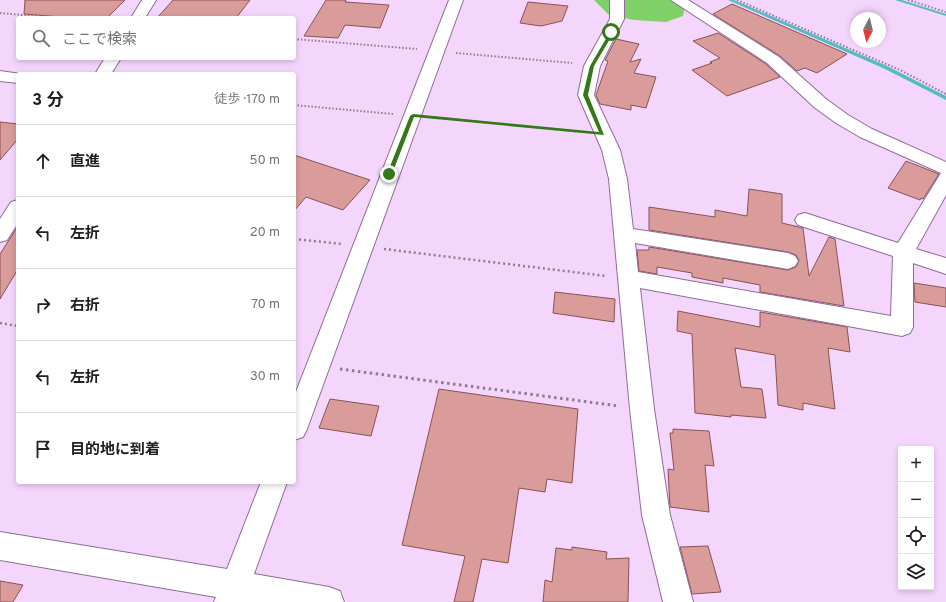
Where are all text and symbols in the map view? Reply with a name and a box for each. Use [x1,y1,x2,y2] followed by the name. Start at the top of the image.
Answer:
[850,12,886,48] north arrow
[16,16,296,60] search box
[602,23,620,41] route start
[30,27,52,49] icon: search
[62,31,137,50] text: ここで検索
[32,90,63,112] text: 3 分
[214,92,280,108] text: 徒歩 · 170 m
[32,150,54,172] icon: ahead
[70,153,100,172] text: 直進
[250,153,280,169] text: 50 m
[380,165,398,183] route end
[32,222,54,244] icon: left
[70,225,100,244] text: 左折
[250,225,280,241] text: 20 m
[32,294,54,316] icon: right
[70,297,100,316] text: 右折
[251,297,280,313] text: 70 m
[32,366,54,388] icon: left
[70,369,100,388] text: 左折
[250,369,280,385] text: 30 m
[32,438,54,460] icon: arrive
[70,441,160,460] text: 目的地に到着
[898,446,934,590] map controls
[898,446,934,482] button: +
[898,482,934,518] button: −
[898,518,934,554] button: locate
[898,554,934,590] button: layers

